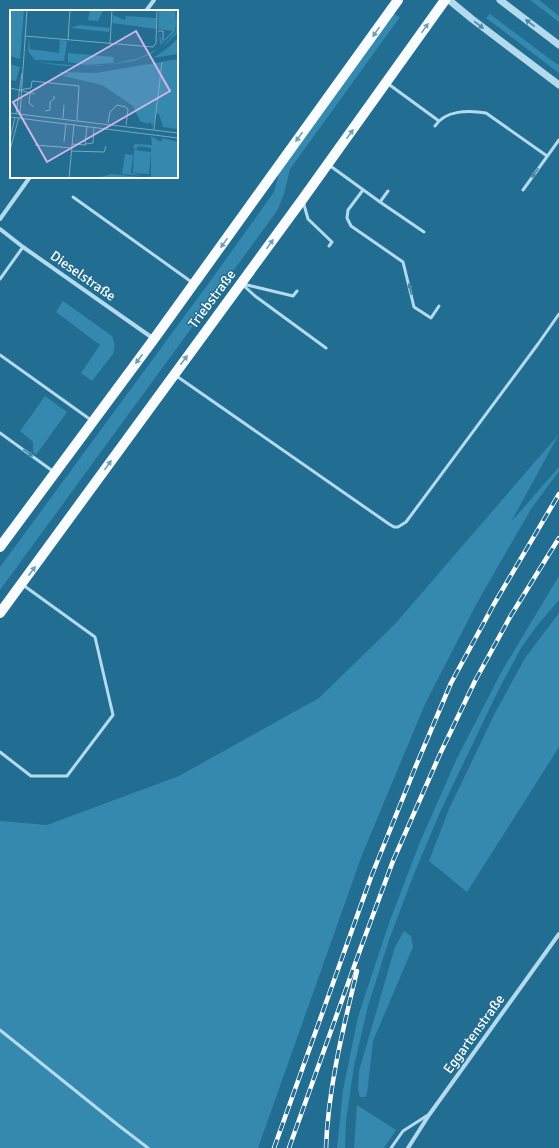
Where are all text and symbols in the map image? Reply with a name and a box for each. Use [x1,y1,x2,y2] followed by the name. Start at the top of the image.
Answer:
[10,10,178,178] inset map
[524,18,535,27] one-way arrow
[473,21,484,29] one-way arrow
[421,23,429,33] one-way arrow
[372,27,380,37] one-way arrow
[345,129,353,139] one-way arrow
[295,132,303,142] one-way arrow
[531,168,539,178] one-way arrow
[220,237,228,248] one-way arrow
[266,239,274,250] one-way arrow
[47,247,119,305] street label: Dieselstraße
[185,266,239,332] street label: Triebstraße
[407,283,413,295] one-way arrow
[135,354,143,365] one-way arrow
[180,355,189,366] one-way arrow
[22,449,33,457] one-way arrow
[104,460,112,471] one-way arrow
[27,565,36,576] one-way arrow
[440,991,508,1077] street label: Eggartenstraße

